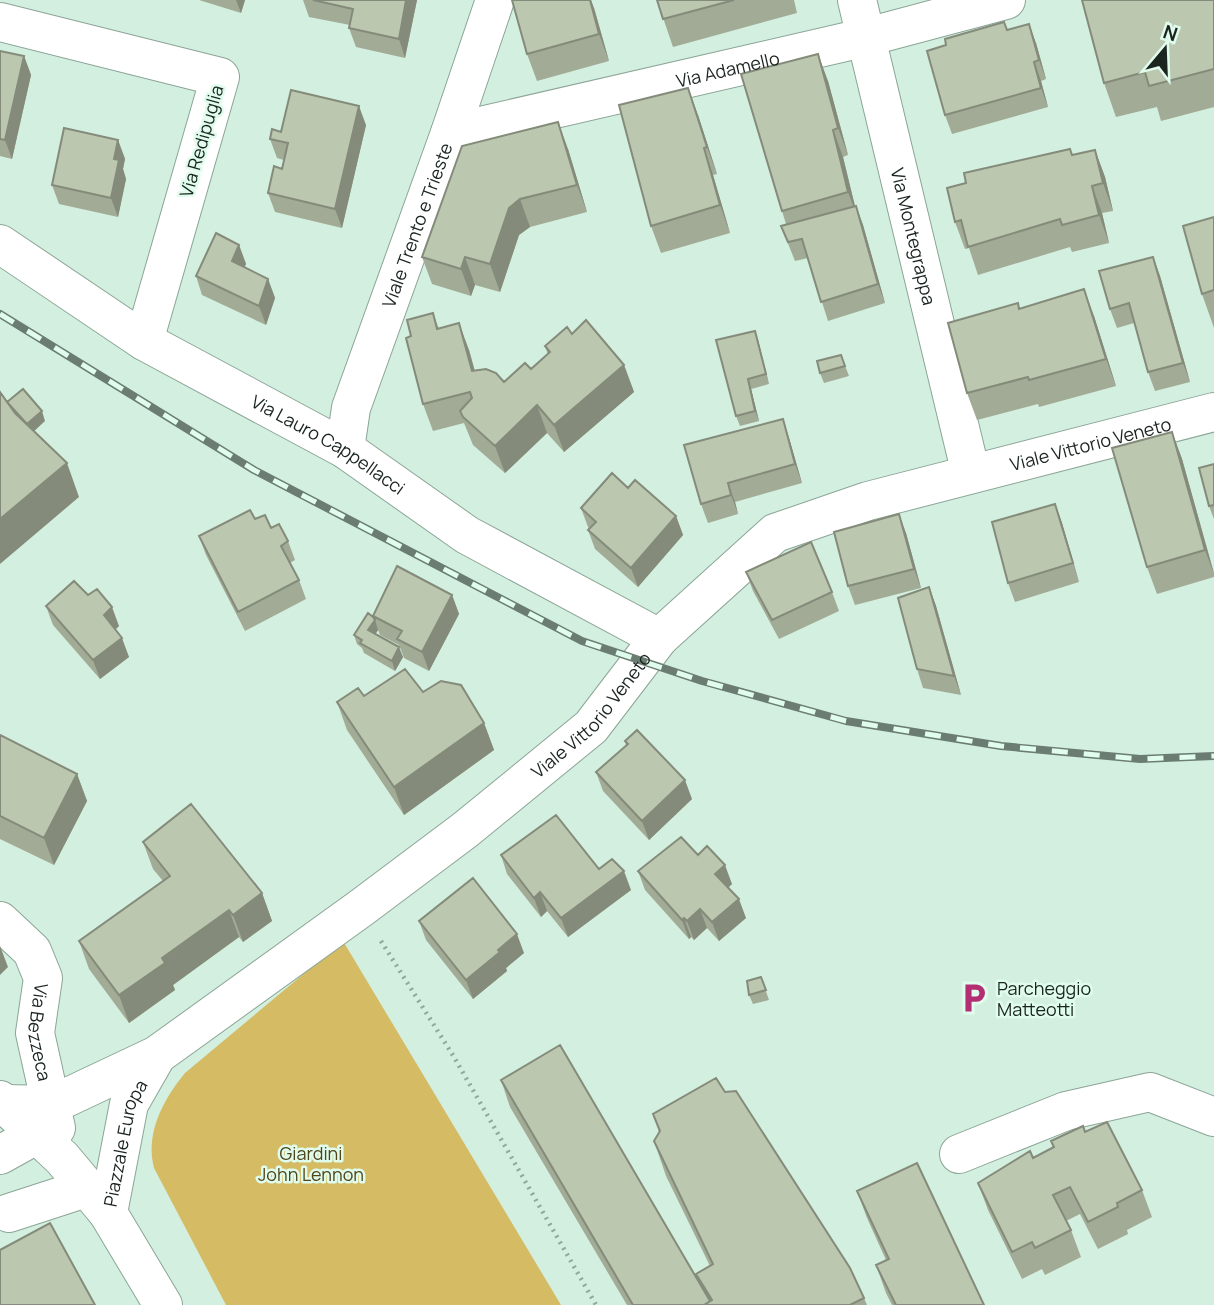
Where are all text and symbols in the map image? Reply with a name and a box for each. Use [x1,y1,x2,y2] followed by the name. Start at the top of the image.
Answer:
[1130,14,1200,84] north arrow
[1160,18,1181,47] text: N
[674,46,782,93] street label: Via Adamello
[174,82,228,200] street label: Via Redipuglia
[376,139,458,311] street label: Viale Trento e Trieste
[886,165,942,307] street label: Via Montegrappa
[247,389,410,500] street label: Via Lauro Cappellacci
[1007,412,1174,476] street label: Viale Vittorio Veneto
[526,647,656,783] street label: Viale Vittorio Veneto
[997,976,1091,1021] place label: Parcheggio Matteotti
[957,981,991,1015] parking icon: Parcheggio Matteotti
[23,982,57,1083] street label: Via Bezzeca
[97,1075,152,1209] street label: Piazzale Europa
[258,1141,364,1186] park label: Giardini John Lennon

